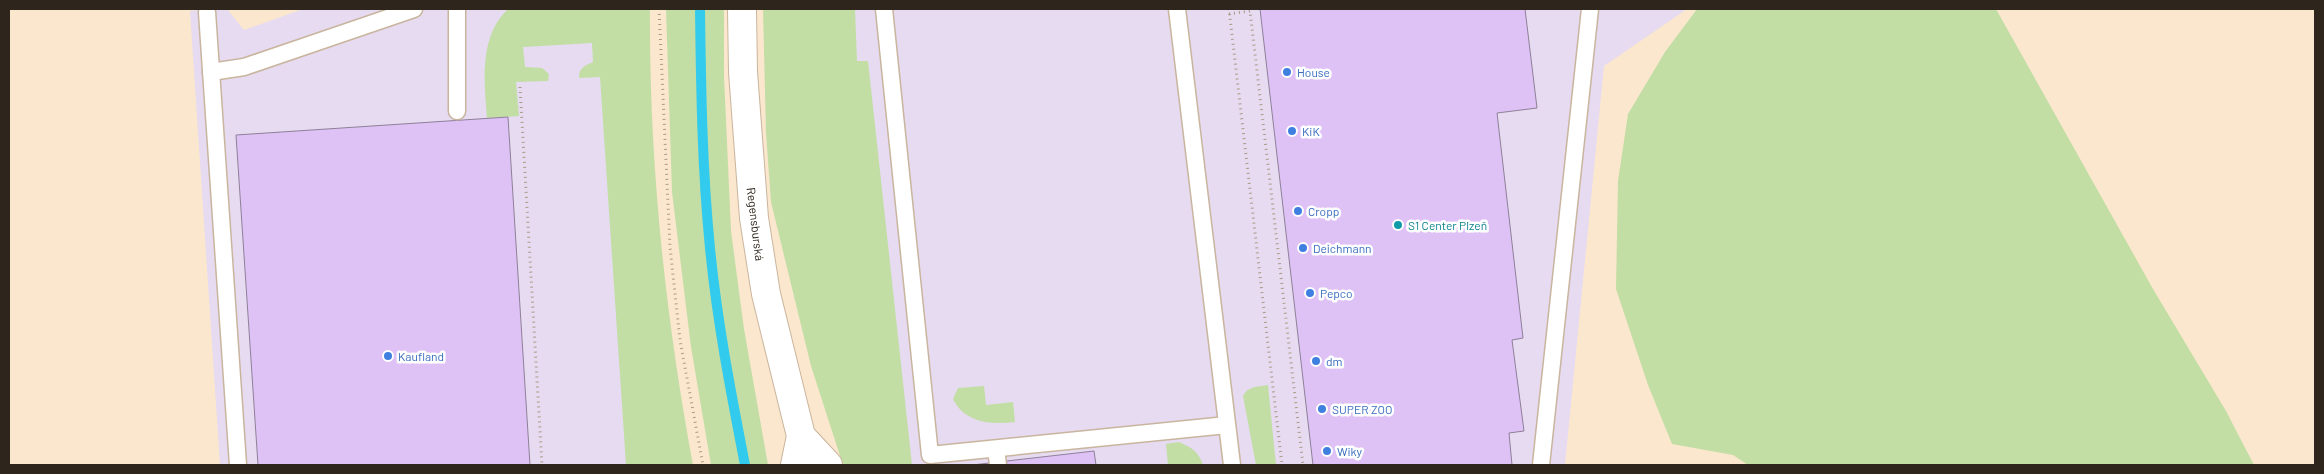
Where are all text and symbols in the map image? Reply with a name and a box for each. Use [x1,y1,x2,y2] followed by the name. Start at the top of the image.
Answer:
[1297,65,1330,79] place label: House
[1281,66,1293,78] marker: House
[1302,124,1320,138] place label: KiK
[1286,125,1298,137] marker: KiK
[745,186,767,262] street label: Regensburská
[1308,204,1339,218] place label: Cropp
[1292,205,1304,217] marker: Cropp
[1408,218,1487,232] place label: S1 Center Plzeň
[1392,219,1404,231] marker: S1 Center Plzeň
[1313,241,1372,255] place label: Deichmann
[1297,242,1309,254] marker: Deichmann
[1320,286,1353,300] place label: Pepco
[1304,287,1316,299] marker: Pepco
[398,349,444,363] place label: Kaufland
[382,350,394,362] marker: Kaufland
[1326,354,1343,368] place label: dm
[1310,355,1322,367] marker: dm
[1332,402,1392,416] place label: SUPER ZOO
[1316,403,1328,415] marker: SUPER ZOO
[1337,444,1363,458] place label: Wiky
[1321,445,1333,457] marker: Wiky

